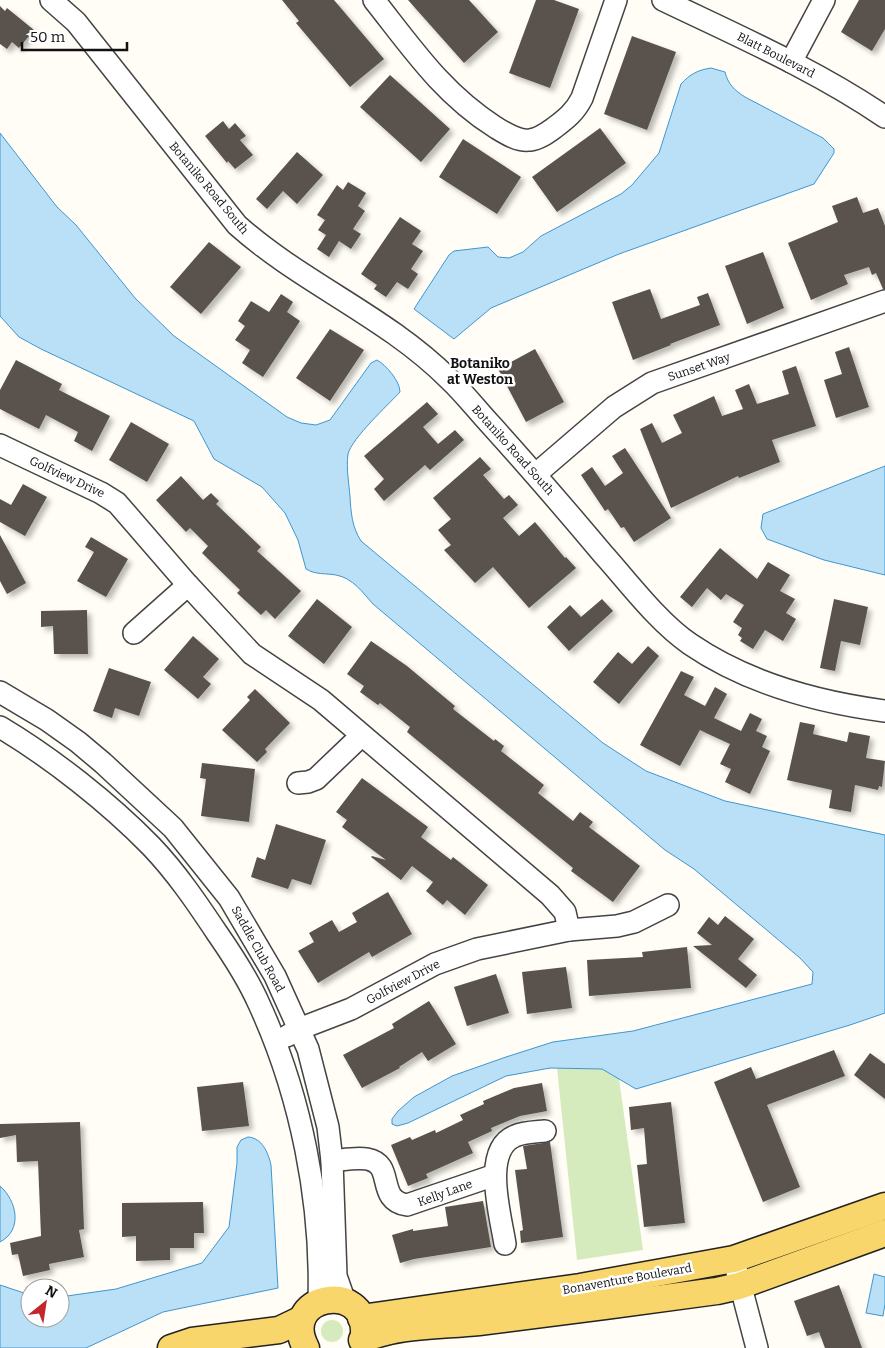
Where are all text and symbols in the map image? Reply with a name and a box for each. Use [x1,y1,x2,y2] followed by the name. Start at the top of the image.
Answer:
[22,20,128,52] scale bar
[30,28,66,46] text: 50 m
[735,29,817,81] street label: Blatt Boulevard
[166,139,252,237] street label: Botaniko Road South
[666,350,733,384] street label: Sunset Way
[447,355,513,388] district label: Botaniko at Weston
[469,402,557,498] street label: Botaniko Road South
[27,453,107,501] street label: Golfview Drive
[229,904,287,994] street label: Saddle Club Road
[364,957,442,1007] street label: Golfview Drive
[416,1177,474,1209] street label: Kelly Lane
[561,1261,693,1297] street label: Bonaventure Boulevard
[20,1278,70,1328] north arrow
[42,1282,60,1302] text: N

